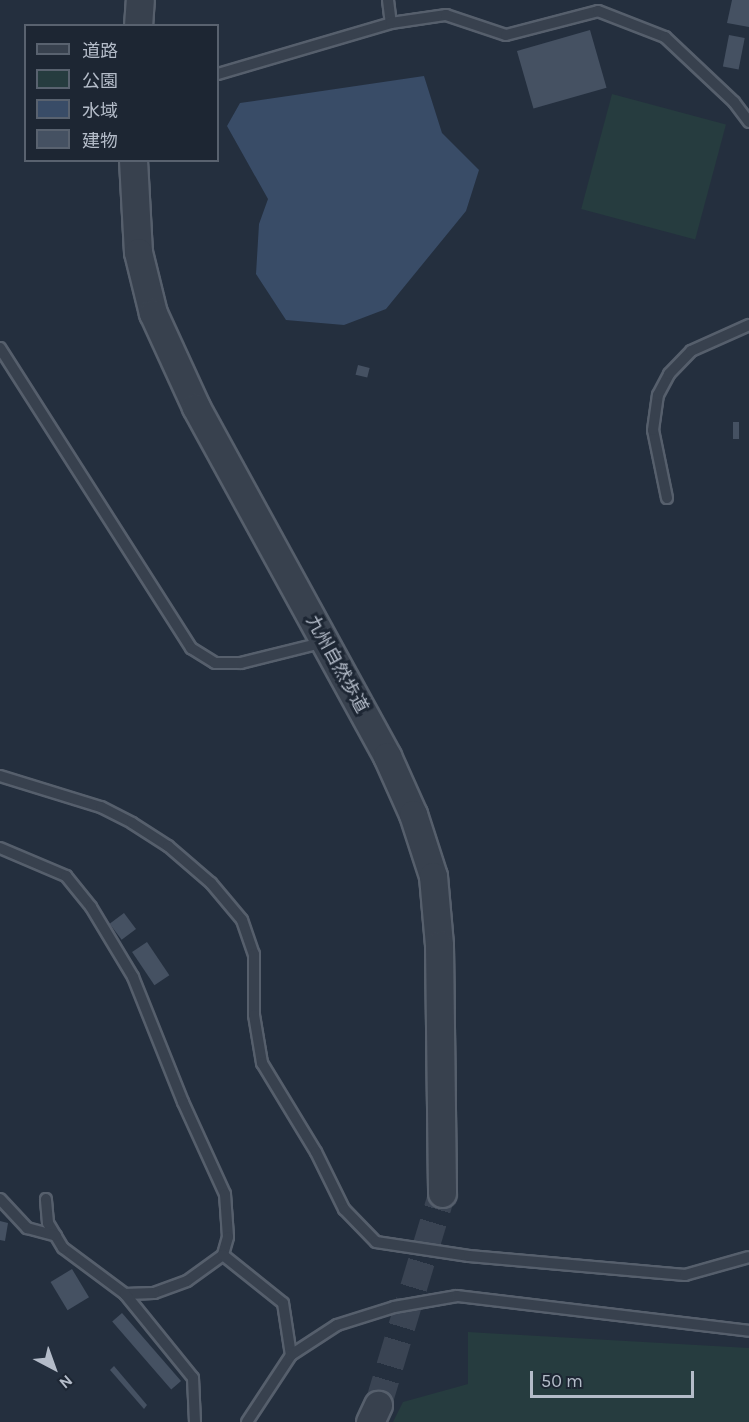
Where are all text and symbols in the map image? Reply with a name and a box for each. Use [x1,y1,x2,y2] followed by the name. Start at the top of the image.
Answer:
[24,24,219,162] legend
[82,40,118,62] text: 道路
[82,70,118,92] text: 公園
[82,100,118,122] text: 水域
[82,130,118,152] text: 建物
[301,612,373,716] street label: 九州自然歩道
[24,1338,84,1398] north arrow
[533,1359,696,1397] scale bar
[541,1370,583,1392] text: 50 m
[56,1371,77,1393] text: N

